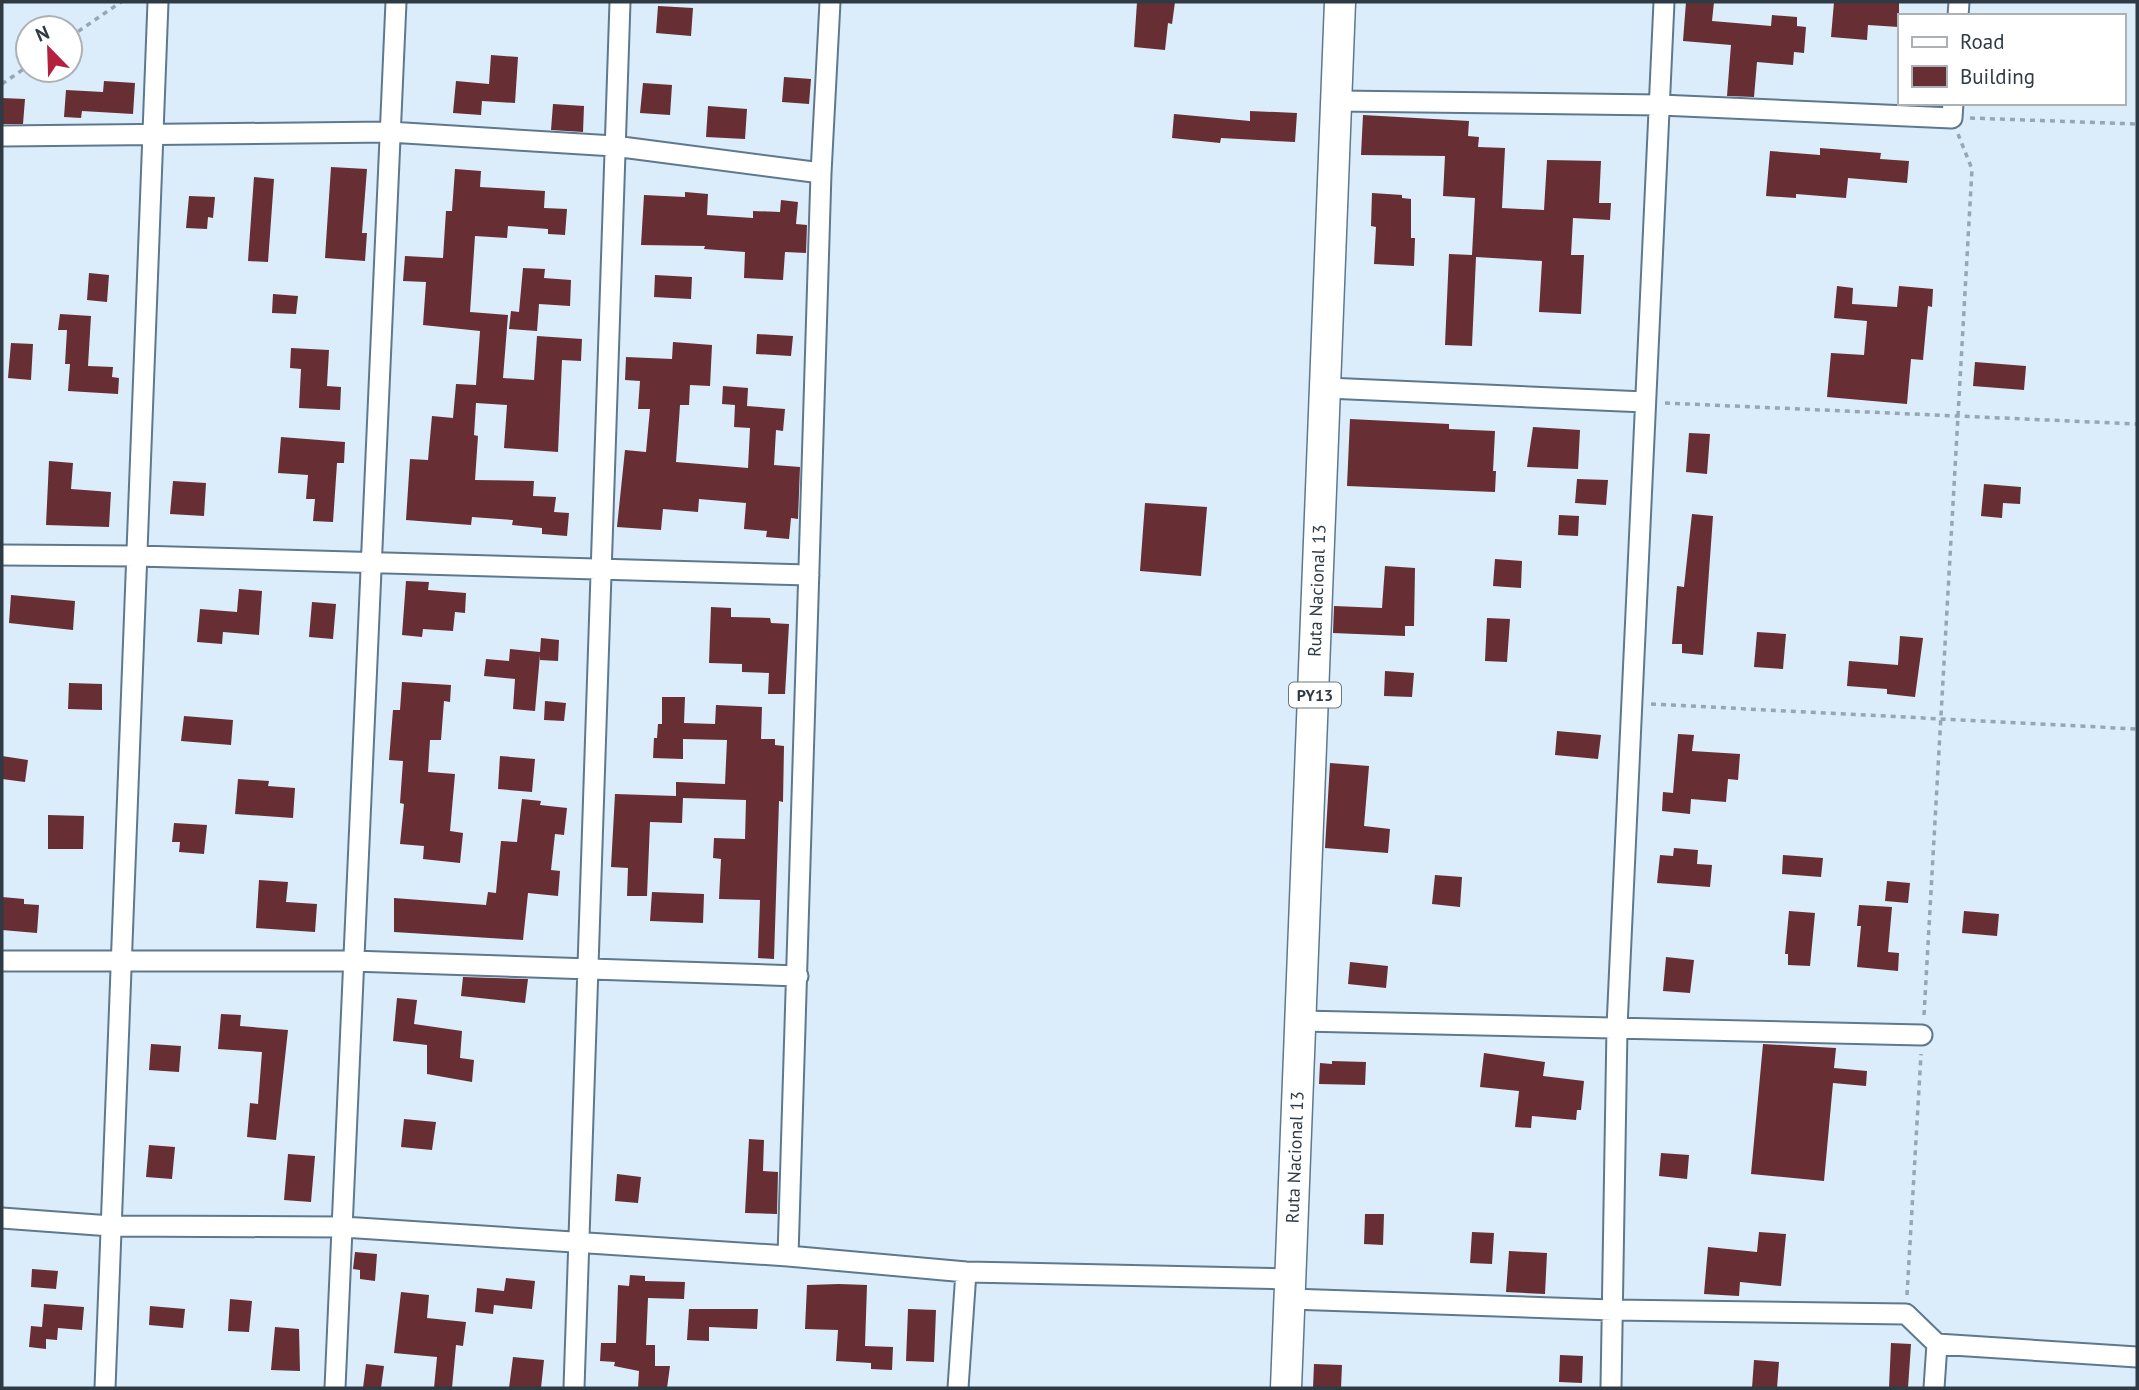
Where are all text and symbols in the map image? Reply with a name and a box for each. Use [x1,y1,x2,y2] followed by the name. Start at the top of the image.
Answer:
[14,14,84,84] north arrow
[1898,14,2125,105] legend
[32,20,53,47] text: N
[1960,28,2004,55] text: Road
[1960,63,2035,90] text: Building
[1303,524,1331,657] street label: Ruta Nacional 13
[1289,682,1341,708] road number: PY13
[1280,1091,1309,1224] street label: Ruta Nacional 13

